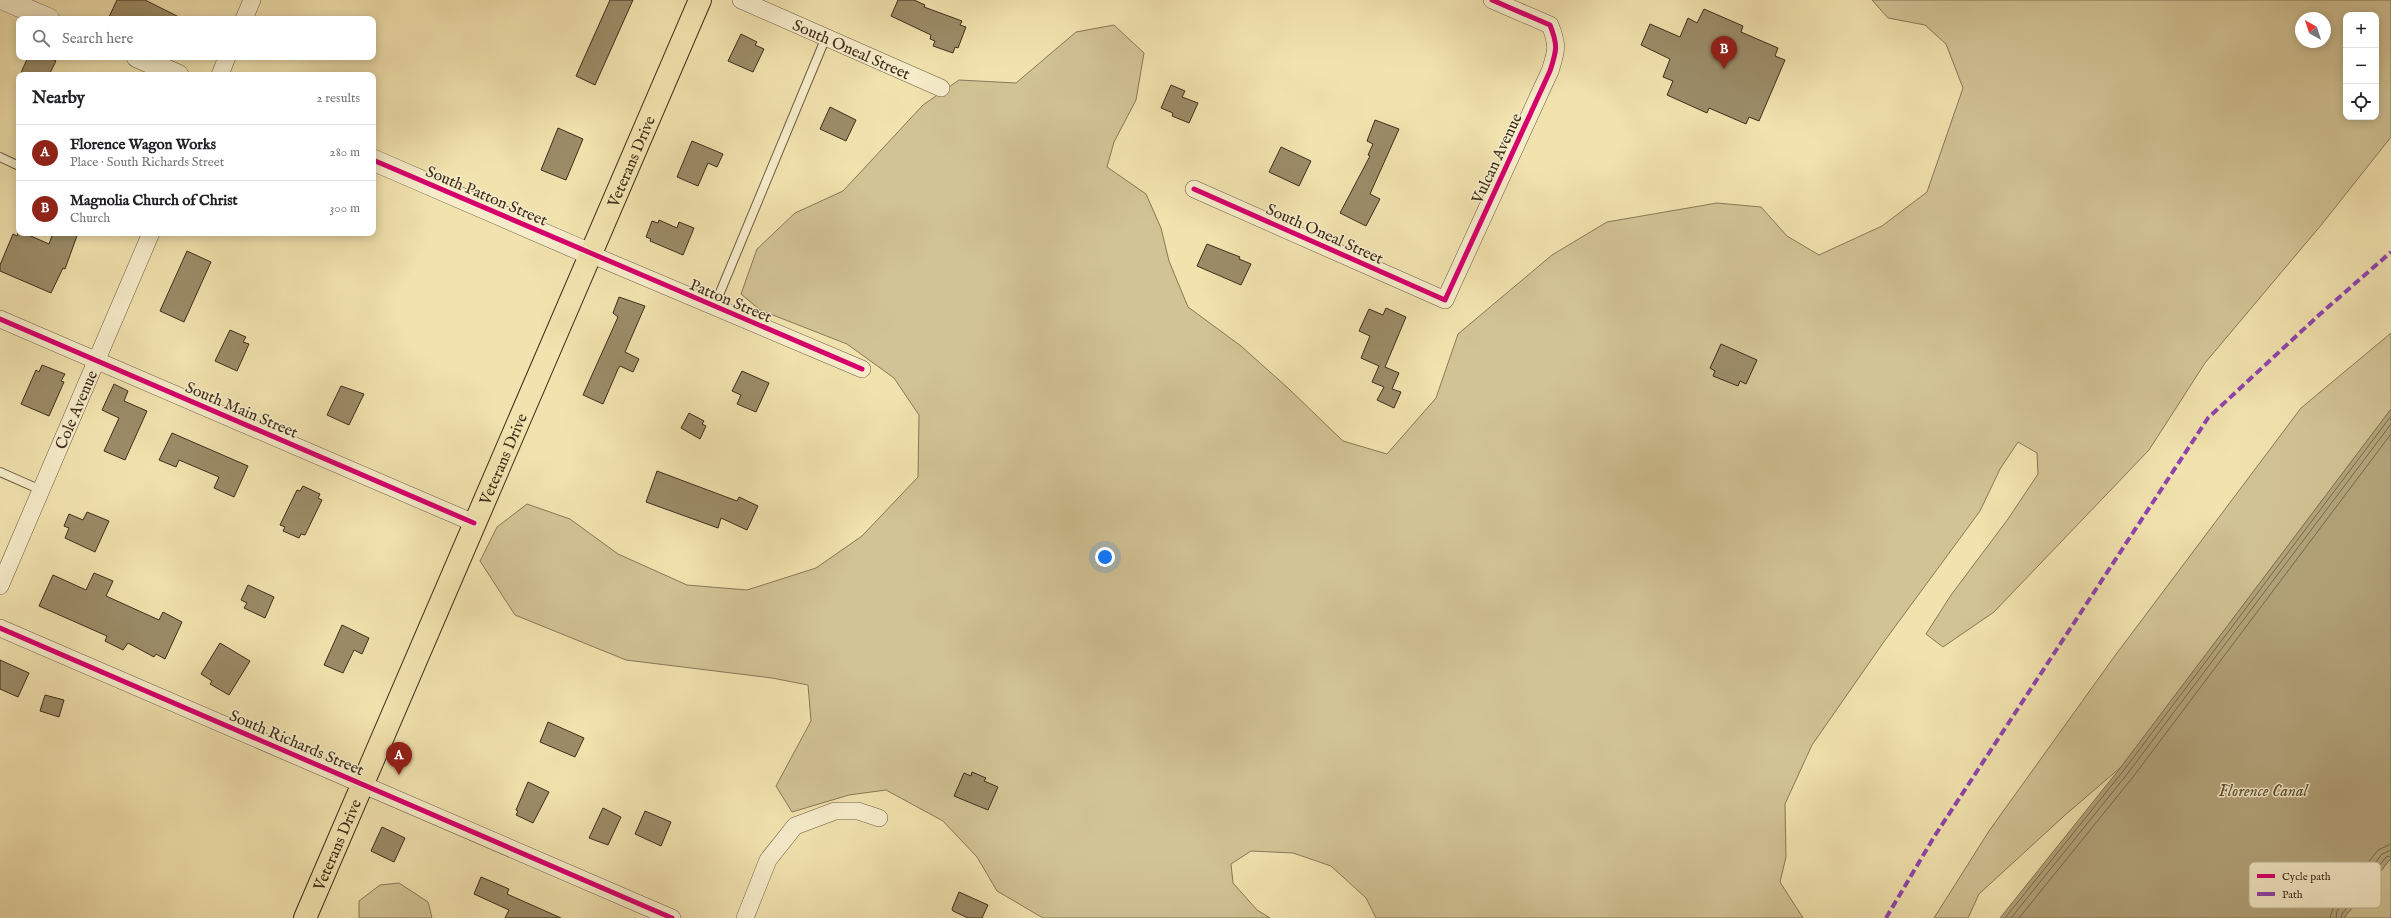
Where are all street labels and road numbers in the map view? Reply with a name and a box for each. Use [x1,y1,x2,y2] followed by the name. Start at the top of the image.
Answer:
[789,16,913,85] street label: South Oneal Street
[1468,110,1527,208] street label: Vulcan Avenue
[604,113,661,212] street label: Veterans Drive
[423,162,550,232] street label: South Patton Street
[1262,200,1386,270] street label: South Oneal Street
[686,276,775,328] street label: Patton Street
[52,368,103,453] street label: Cole Avenue
[182,378,301,444] street label: South Main Street
[476,411,533,509] street label: Veterans Drive
[226,706,367,781] street label: South Richards Street
[310,797,367,895] street label: Veterans Drive

